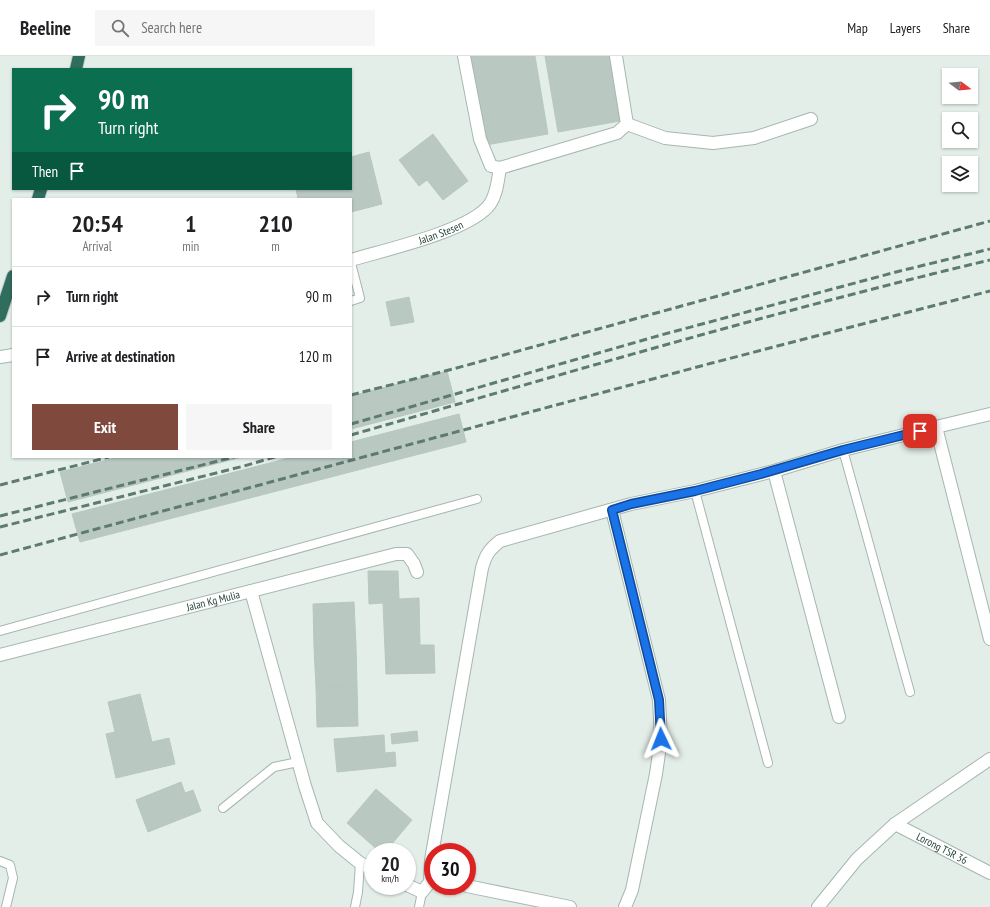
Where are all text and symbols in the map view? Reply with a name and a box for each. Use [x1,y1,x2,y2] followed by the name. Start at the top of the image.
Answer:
[95,10,375,46] search box
[20,16,71,40] text: Beeline
[109,17,131,39] icon: search
[141,18,202,37] text: Search here
[847,19,868,37] text: Map
[890,19,921,37] text: Layers
[943,19,970,37] text: Share
[942,68,978,104] north arrow
[942,68,978,192] map controls
[98,80,149,117] text: 90 m
[32,84,84,136] icon: right
[942,112,978,148] button: search
[98,116,158,139] text: Turn right
[942,156,978,192] button: layers
[66,160,88,182] icon: arrive
[32,162,58,181] text: Then
[71,208,123,239] text: 20:54
[185,208,196,239] text: 1
[258,208,293,239] text: 210
[416,218,466,248] street label: Jalan Stesen
[82,238,112,255] text: Arrival
[182,238,199,255] text: min
[271,238,280,255] text: m
[32,286,54,308] icon: right
[66,287,118,306] text: Turn right
[306,287,332,306] text: 90 m
[32,346,54,368] icon: arrive
[66,347,175,366] text: Arrive at destination
[299,347,332,366] text: 120 m
[32,404,178,450] button: Exit
[186,404,332,450] button: Share
[903,414,937,448] pin
[909,420,931,442] icon: arrive
[184,587,241,614] street label: Jalan Kg Mulia
[640,718,682,760] position arrow
[914,829,970,867] street label: Lorong TSR 36
[424,843,476,895] speed limit sign: 30
[380,851,400,877] text: 20
[381,872,399,885] text: km/h

